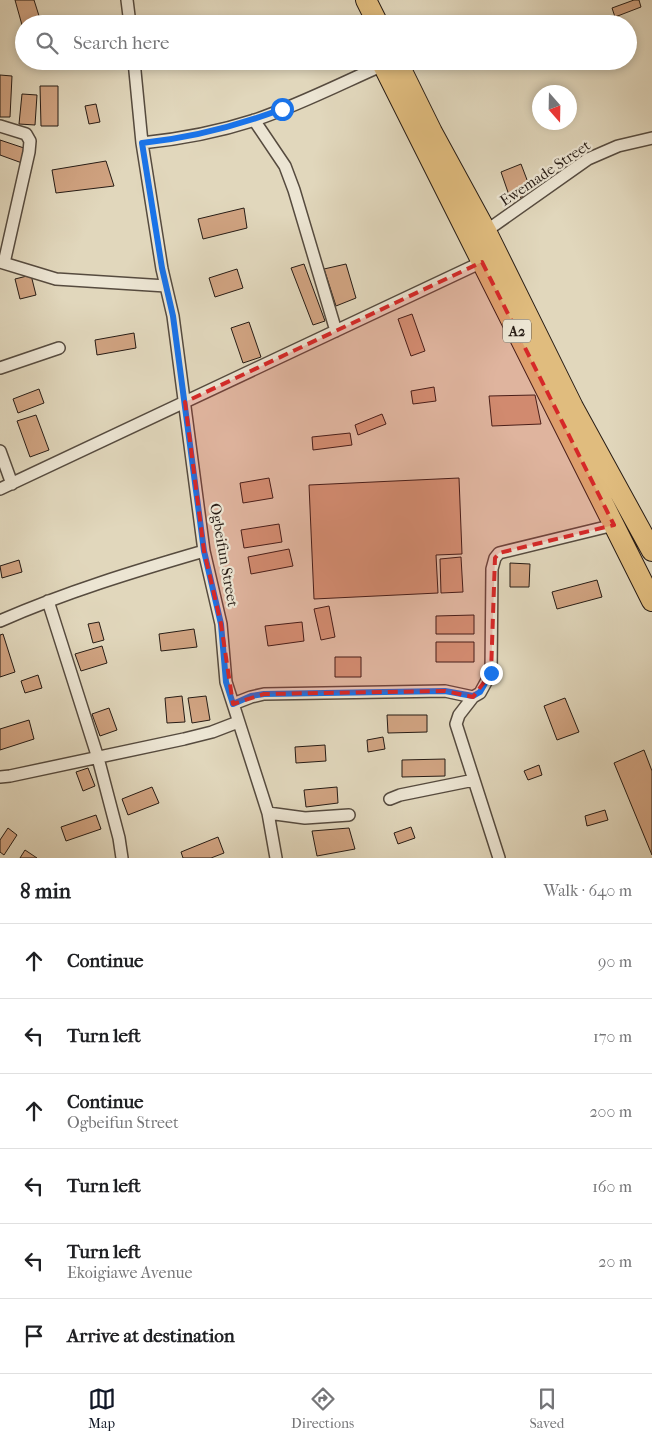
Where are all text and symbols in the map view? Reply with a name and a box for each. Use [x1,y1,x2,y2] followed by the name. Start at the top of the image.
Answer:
[15,15,637,70] search box
[33,29,61,57] icon: search
[73,32,169,54] text: Search here
[532,85,577,130] north arrow
[271,98,294,121] route start
[496,136,594,210] street label: Ewemade Street
[503,320,531,342] road number: A2
[206,502,242,609] street label: Ogbeifun Street
[480,662,503,685] route end
[20,879,71,903] text: 8 min
[544,881,632,900] text: Walk · 640 m
[20,947,48,975] icon: ahead
[67,950,143,972] text: Continue
[598,952,632,971] text: 90 m
[20,1022,48,1050] icon: left
[67,1025,141,1047] text: Turn left
[593,1027,632,1046] text: 170 m
[67,1091,143,1113] text: Continue
[20,1097,48,1125] icon: ahead
[589,1102,632,1121] text: 200 m
[67,1113,179,1132] text: Ogbeifun Street
[20,1172,48,1200] icon: left
[67,1175,141,1197] text: Turn left
[592,1177,632,1196] text: 160 m
[67,1241,141,1263] text: Turn left
[20,1247,48,1275] icon: left
[598,1252,632,1271] text: 20 m
[67,1263,192,1282] text: Ekoigiawe Avenue
[20,1322,48,1350] icon: arrive
[67,1325,235,1347] text: Arrive at destination
[88,1385,116,1432] tab: Map
[291,1385,354,1432] tab: Directions
[530,1385,564,1432] tab: Saved

